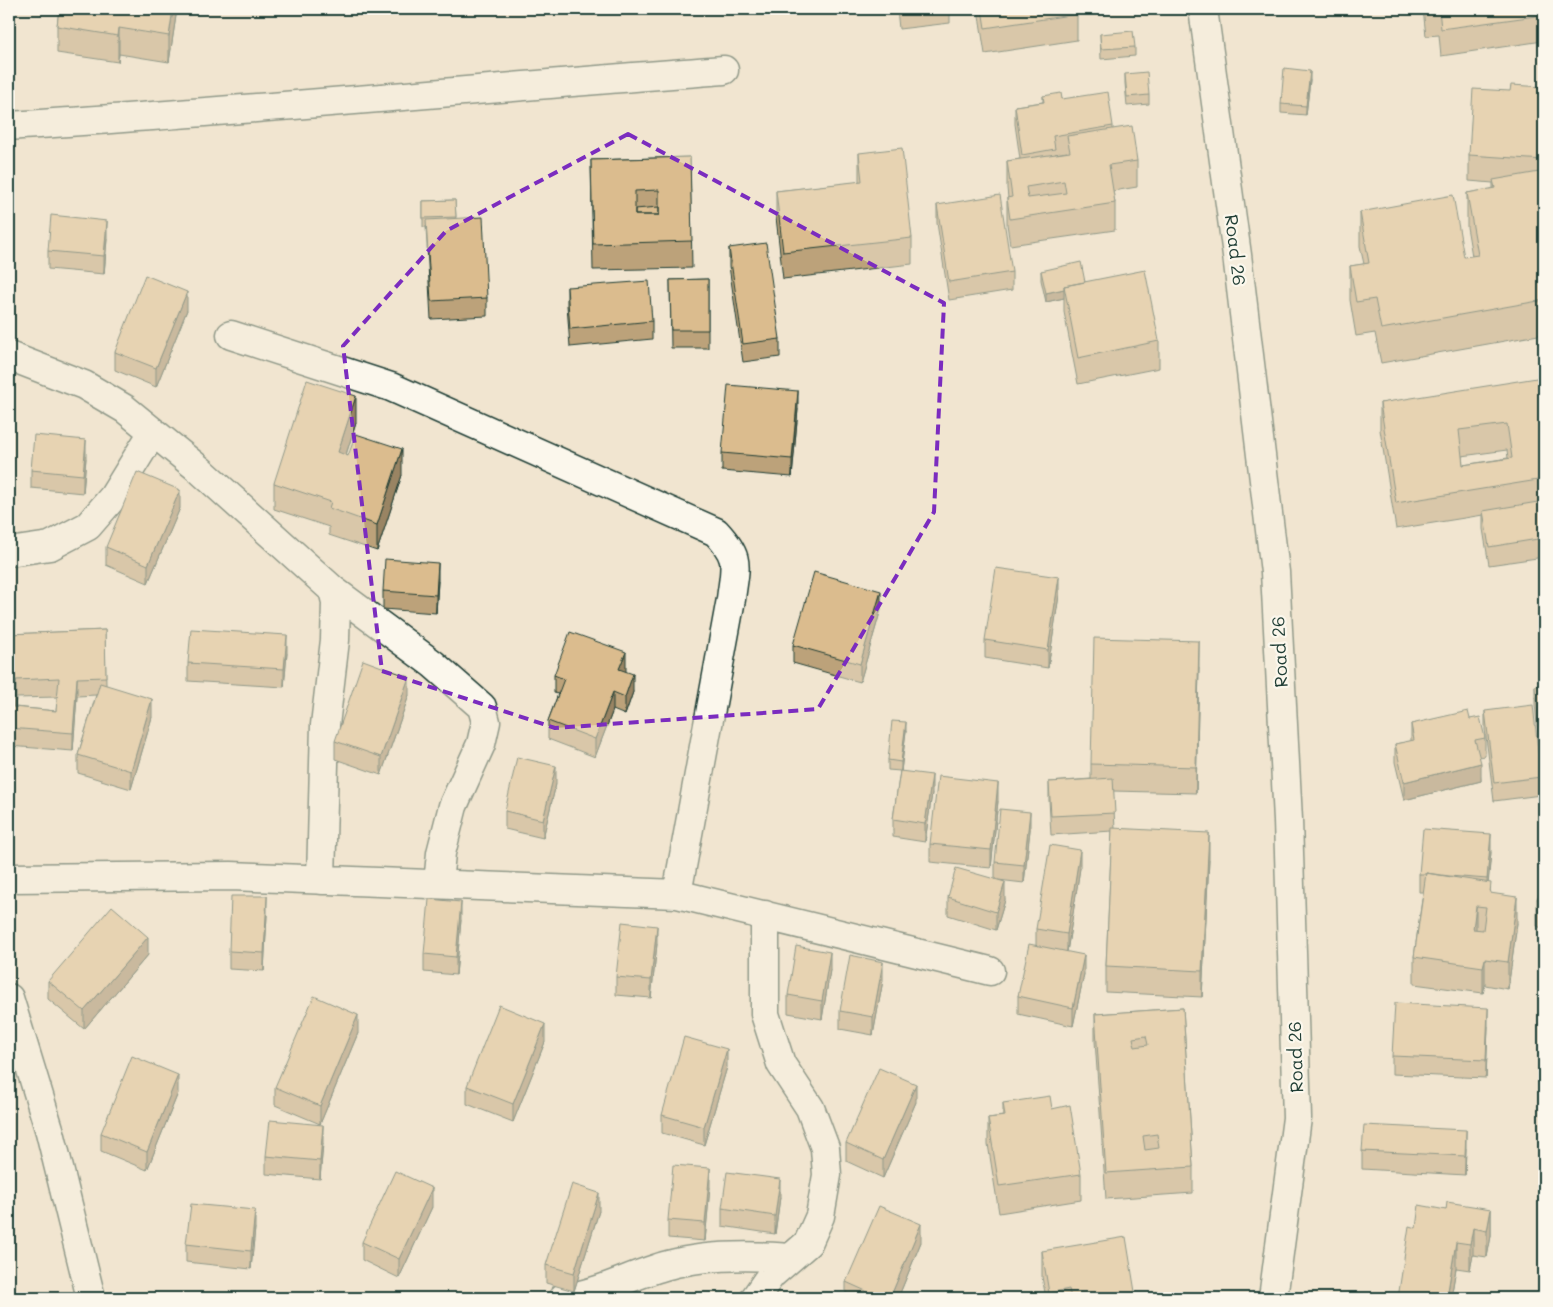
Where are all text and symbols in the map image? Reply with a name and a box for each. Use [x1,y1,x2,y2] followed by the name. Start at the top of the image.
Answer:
[1220,213,1252,287] street label: Road 26
[1265,616,1293,688] street label: Road 26
[1282,1021,1308,1093] street label: Road 26

